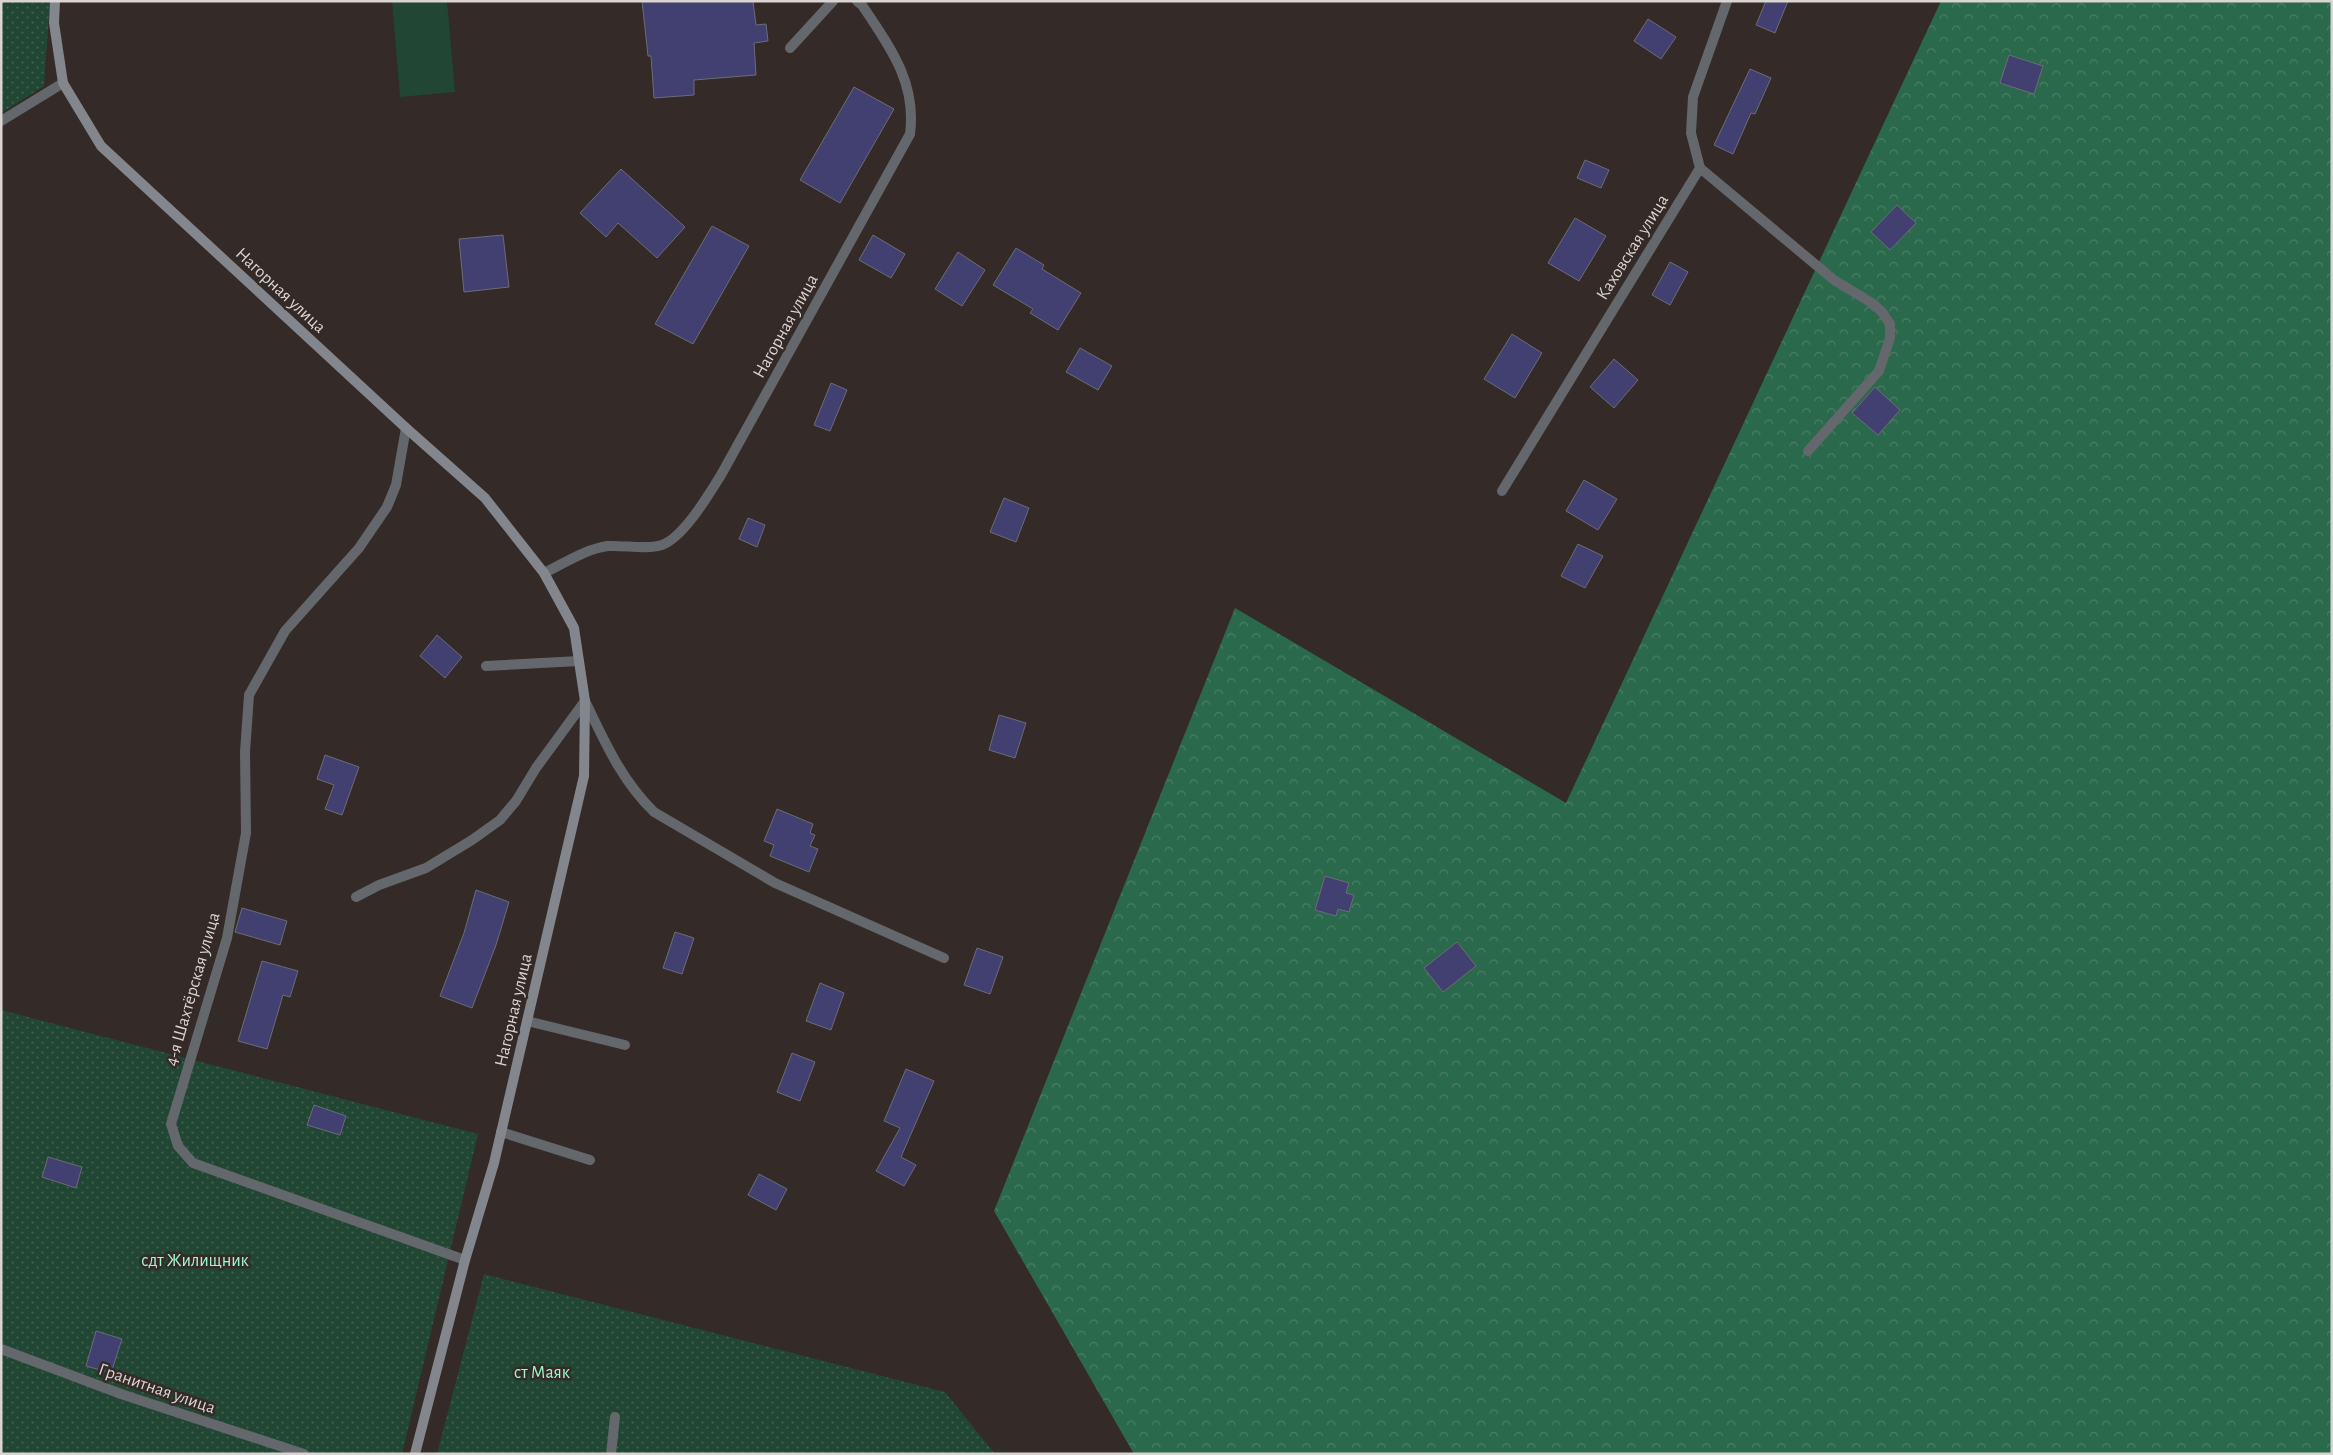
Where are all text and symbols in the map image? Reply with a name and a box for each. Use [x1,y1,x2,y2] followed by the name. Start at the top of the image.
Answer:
[1593,192,1672,303] street label: Каховская улица
[232,245,329,337] street label: Нагорная улица
[750,271,822,382] street label: Нагорная улица
[162,910,224,1068] street label: 4-я Шахтёрская улица
[492,952,536,1069] street label: Нагорная улица
[141,1252,250,1270] park label: сдт Жилищник
[96,1361,217,1417] street label: Гранитная улица
[514,1364,571,1382] park label: ст Маяк

